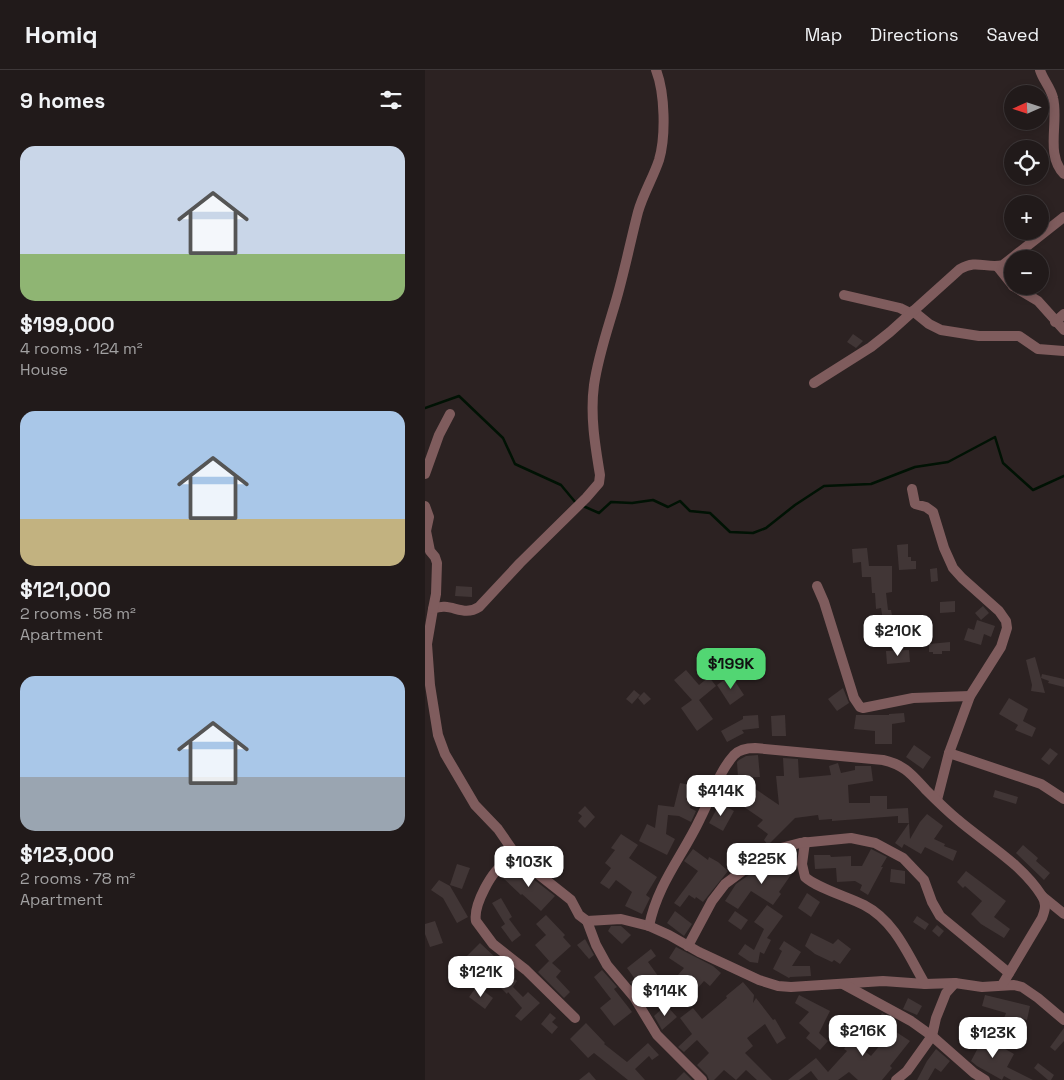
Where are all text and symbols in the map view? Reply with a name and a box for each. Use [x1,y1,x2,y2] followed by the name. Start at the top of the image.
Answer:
[25,19,98,50] text: Homiq
[805,23,842,46] text: Map
[870,23,959,46] text: Directions
[987,23,1039,46] text: Saved
[1004,85,1049,130] north arrow
[1004,85,1049,295] map controls
[377,86,405,114] icon: filters
[20,87,105,114] text: 9 homes
[1004,140,1049,185] button: locate
[168,178,258,268] icon: home
[1004,195,1049,240] button: +
[1004,250,1049,295] button: −
[20,311,115,338] text: $199,000
[20,338,143,359] text: 4 rooms · 124 m²
[20,359,68,380] text: House
[168,443,258,533] icon: home
[20,576,111,603] text: $121,000
[20,603,136,624] text: 2 rooms · 58 m²
[863,614,933,657] pin: $210K
[875,620,921,641] text: $210K
[20,624,103,645] text: Apartment
[696,648,766,690] pin: $199K
[708,653,754,674] text: $199K
[168,708,258,798] icon: home
[686,774,756,817] pin: $414K
[698,780,744,801] text: $414K
[20,841,114,868] text: $123,000
[727,842,797,885] pin: $225K
[494,846,564,888] pin: $103K
[738,848,786,869] text: $225K
[505,851,553,872] text: $103K
[20,868,135,889] text: 2 rooms · 78 m²
[20,889,103,910] text: Apartment
[446,956,516,998] pin: $121K
[459,961,503,982] text: $121K
[630,974,700,1017] pin: $114K
[643,980,687,1001] text: $114K
[828,1014,898,1057] pin: $216K
[958,1016,1028,1059] pin: $123K
[840,1020,886,1041] text: $216K
[970,1022,1016,1043] text: $123K

